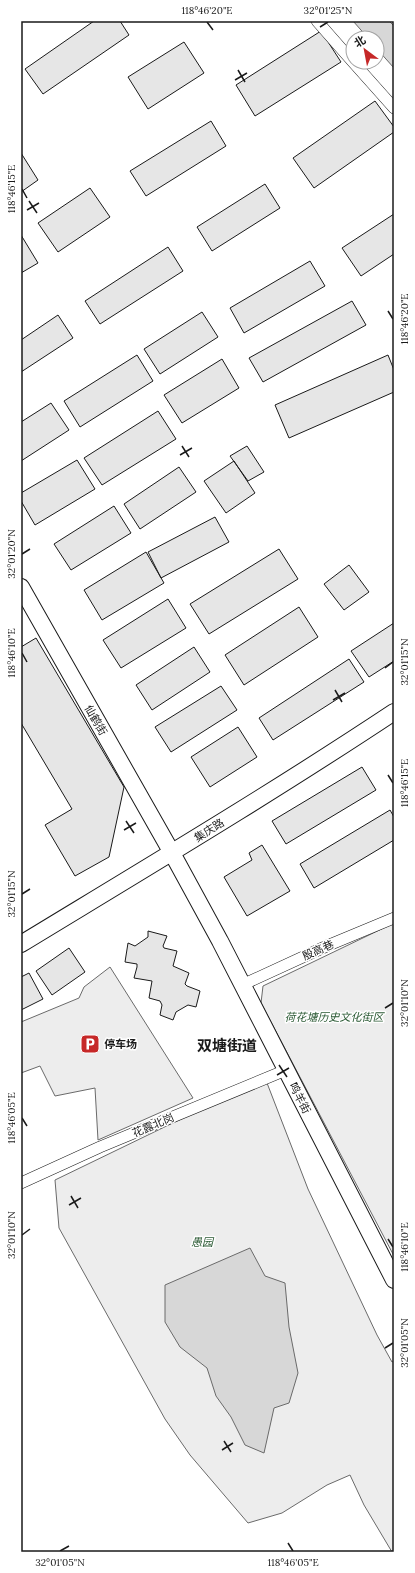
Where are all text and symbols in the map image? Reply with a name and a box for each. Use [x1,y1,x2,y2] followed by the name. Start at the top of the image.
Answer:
[181,4,233,17] text: 118°46'20"E
[304,4,353,17] text: 32°01'25"N
[345,30,385,70] north arrow
[351,33,368,50] text: 北
[5,165,18,213] text: 118°46'15"E
[398,293,411,345] text: 118°46'20"E
[5,529,18,579] text: 32°01'20"N
[5,628,18,678] text: 118°46'10"E
[398,638,411,686] text: 32°01'15"N
[82,702,110,738] street label: 仙鹤街
[398,759,411,807] text: 118°46'15"E
[191,815,227,845] street label: 集庆路
[5,870,18,918] text: 32°01'15"N
[300,937,336,963] street label: 殷高巷
[398,979,411,1027] text: 32°01'10"N
[285,1010,385,1024] park label: 荷花塘历史文化街区
[79,1033,101,1055] parking icon: 停车场
[197,1036,257,1055] district label: 双塘街道
[104,1037,137,1051] place label: 停车场
[286,1080,314,1116] street label: 鸣羊街
[5,1092,18,1144] text: 118°46'05"E
[130,1110,176,1140] street label: 花露北岗
[5,1211,18,1259] text: 32°01'10"N
[398,1222,411,1272] text: 118°46'10"E
[191,1235,215,1249] park label: 愚园
[398,1318,411,1368] text: 32°01'05"N
[35,1556,85,1569] text: 32°01'05"N
[267,1556,319,1569] text: 118°46'05"E

